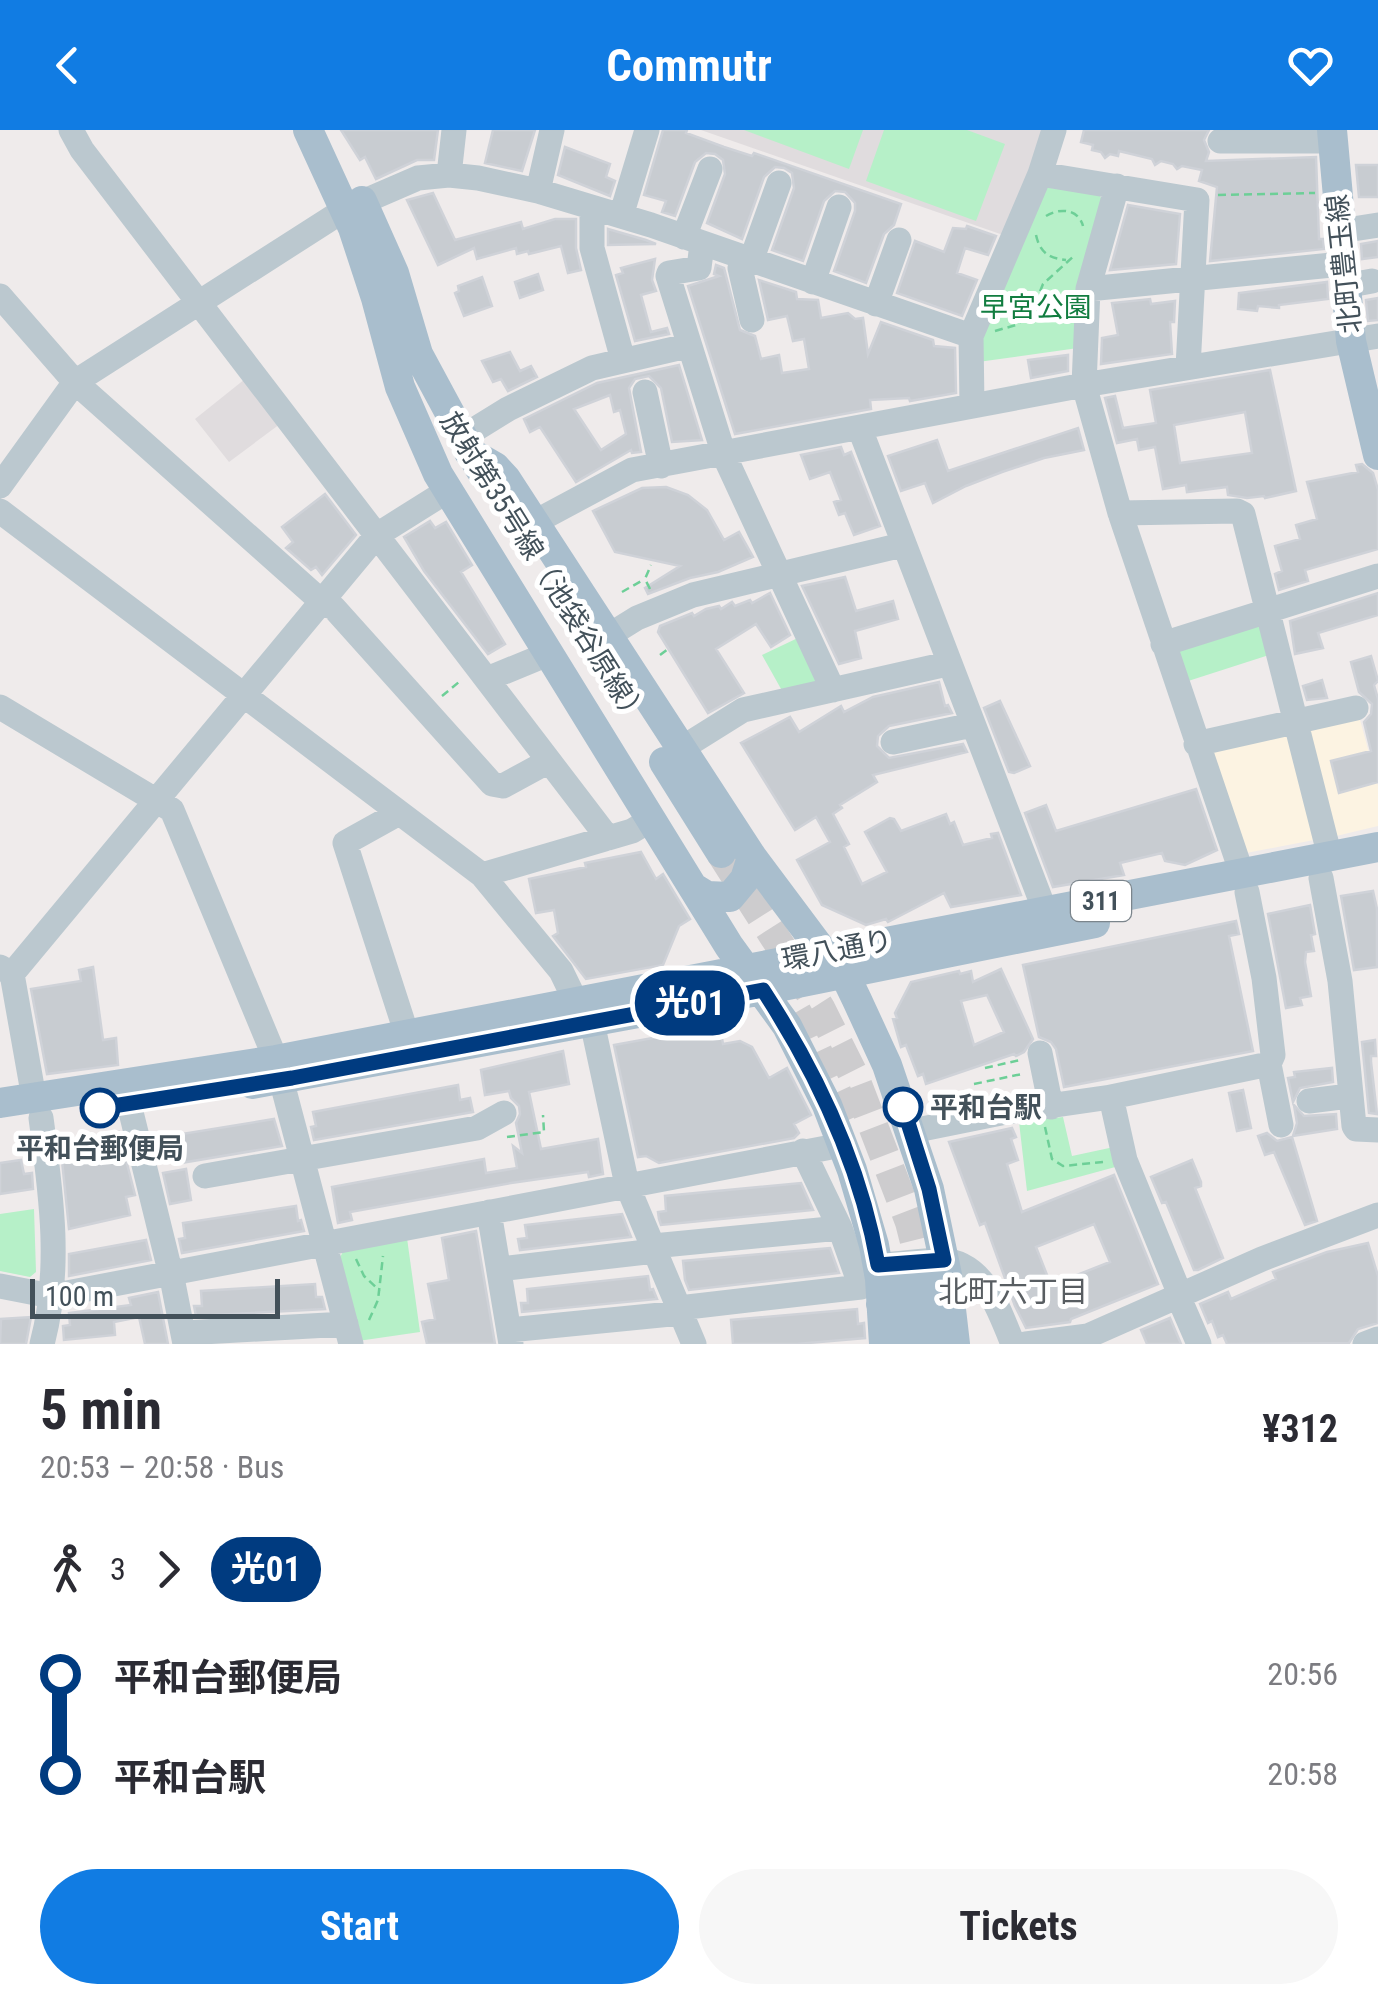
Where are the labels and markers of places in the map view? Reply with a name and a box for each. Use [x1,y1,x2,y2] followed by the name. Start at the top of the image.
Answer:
[884,1088,922,1126] marker: 平和台駅
[81,1089,119,1127] marker: 平和台郵便局
[930,1091,1042,1124] place label: 平和台駅
[16,1132,184,1165] place label: 平和台郵便局

